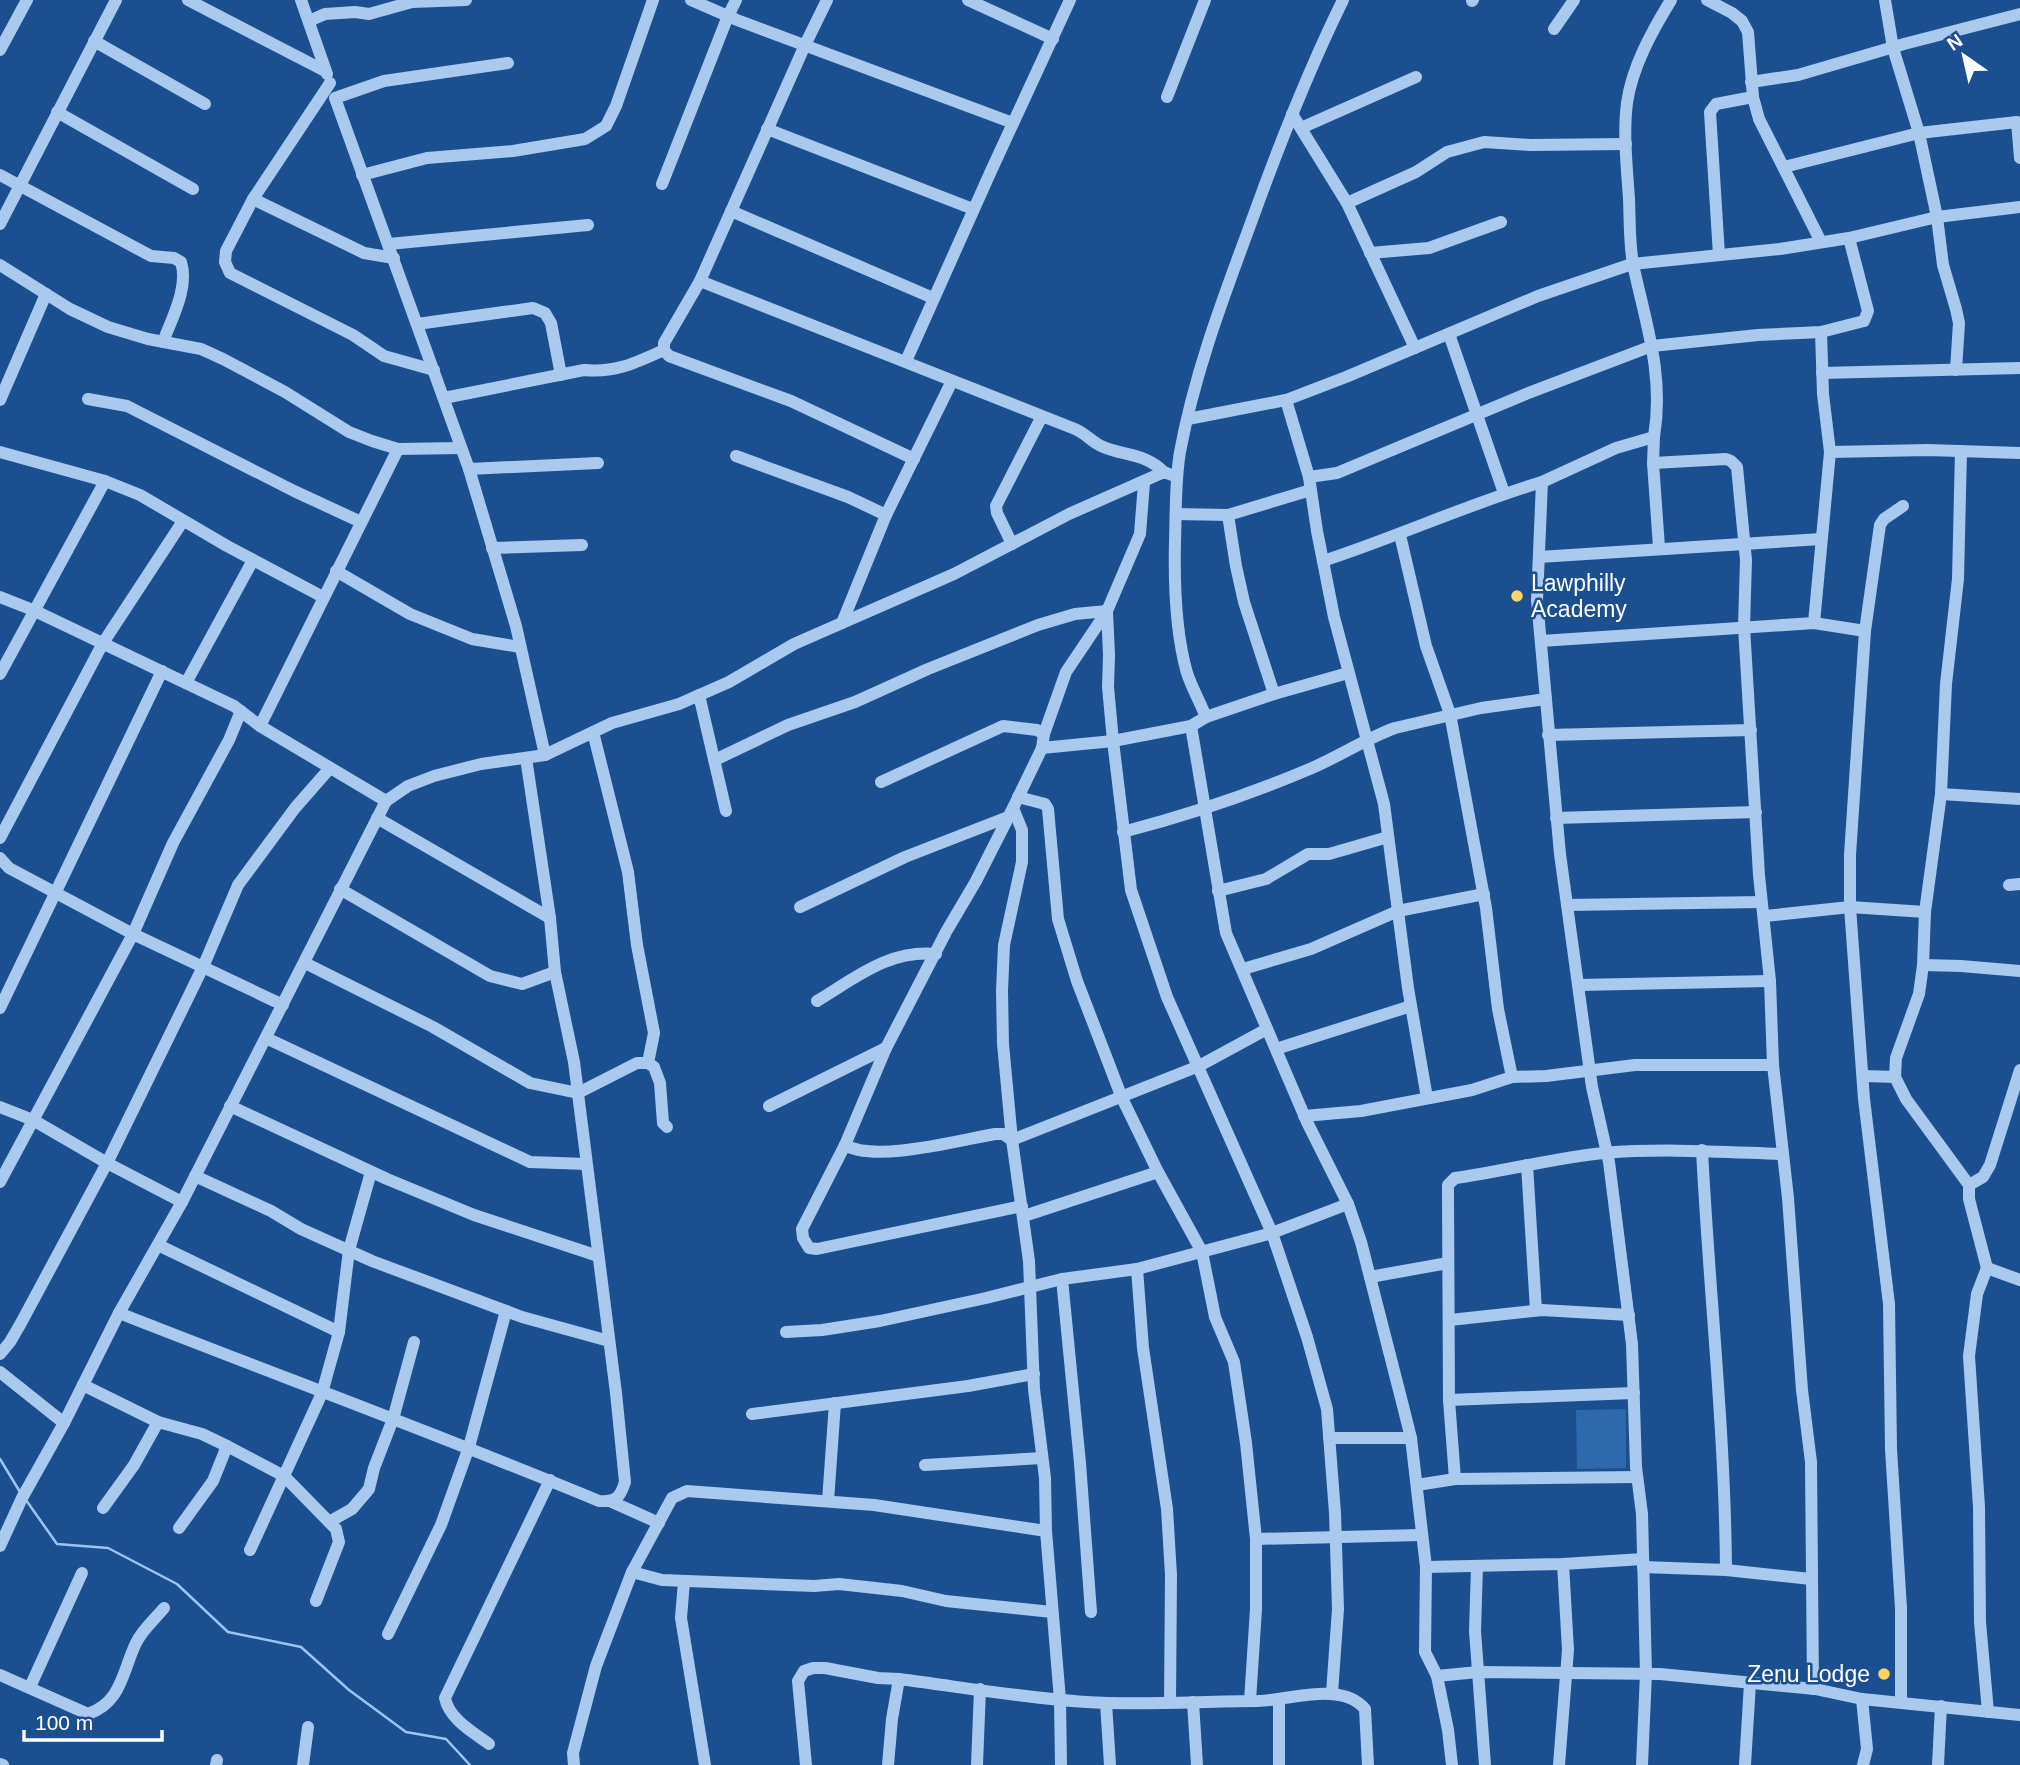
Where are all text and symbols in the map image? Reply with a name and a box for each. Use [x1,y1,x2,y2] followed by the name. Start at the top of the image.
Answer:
[1929,21,1999,91] north arrow
[1943,30,1966,55] text: N
[1531,570,1627,622] place label: Lawphilly Academy
[1509,588,1525,604] marker: Lawphilly Academy
[1747,1661,1870,1687] place label: Zenu Lodge
[1876,1666,1892,1682] marker: Zenu Lodge
[24,1698,163,1742] scale bar
[35,1711,93,1734] text: 100 m

